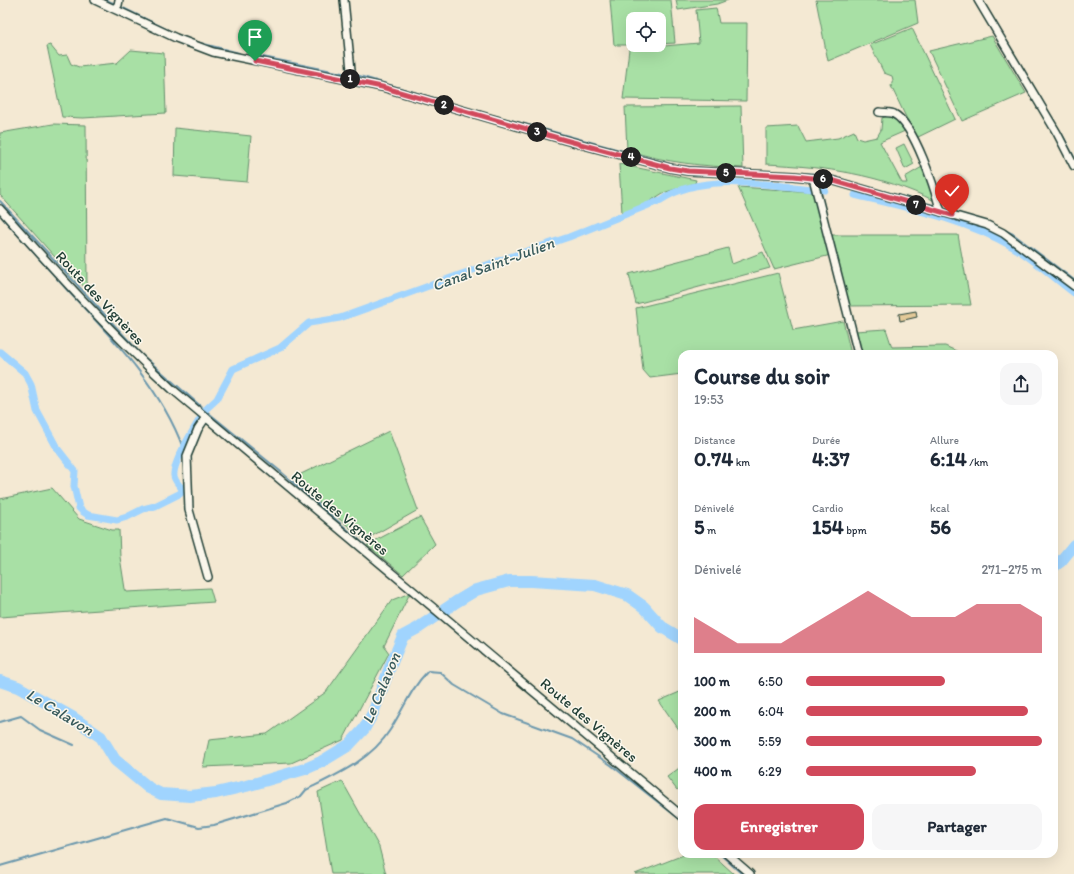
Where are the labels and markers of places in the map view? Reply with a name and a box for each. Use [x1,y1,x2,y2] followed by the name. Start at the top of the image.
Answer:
[238,20,272,61] pin
[340,69,360,89] pin: 1
[434,95,454,115] pin: 2
[527,122,547,142] pin: 3
[621,147,641,167] pin: 4
[716,163,736,183] pin: 5
[813,169,833,189] pin: 6
[935,174,969,215] pin
[906,195,926,215] pin: 7

